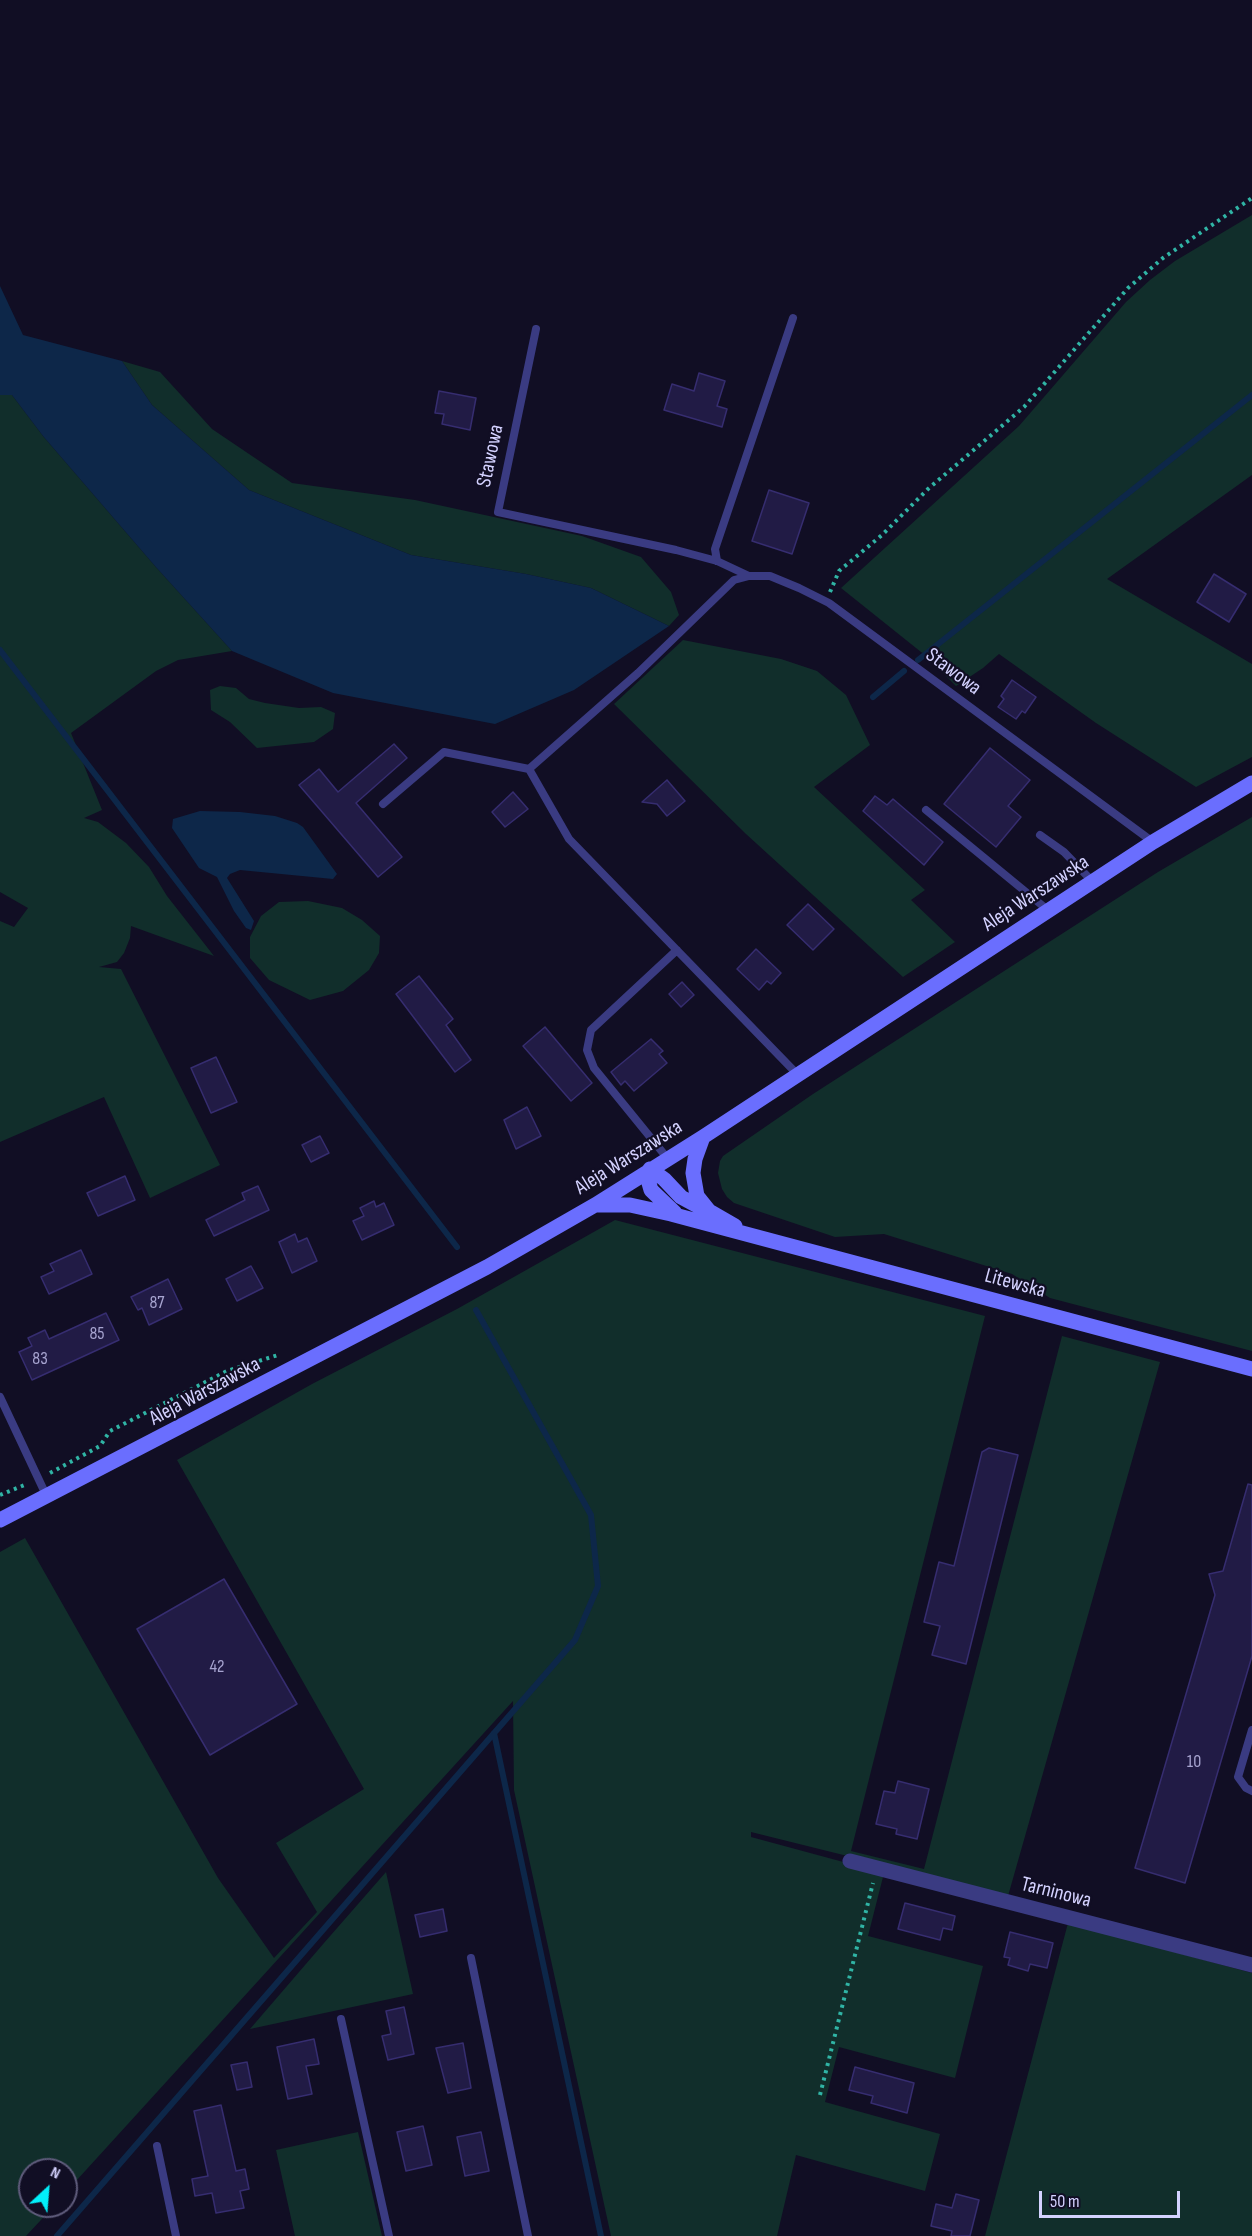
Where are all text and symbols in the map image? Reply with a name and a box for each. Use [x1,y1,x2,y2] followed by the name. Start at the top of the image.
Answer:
[472,422,510,490] street label: Stawowa
[920,643,986,701] street label: Stawowa
[978,850,1094,938] street label: Aleja Warszawska
[571,1115,687,1201] street label: Aleja Warszawska
[982,1264,1048,1304] street label: Litewska
[149,1292,165,1314] house number: 87
[89,1323,105,1345] house number: 85
[32,1348,48,1370] house number: 83
[145,1352,265,1432] street label: Aleja Warszawska
[209,1656,225,1678] house number: 42
[1187,1751,1201,1773] house number: 10
[1018,1872,1094,1914] street label: Tarninowa
[18,2158,78,2218] north arrow
[47,2163,63,2184] text: N
[1042,2179,1183,2217] scale bar
[1050,2191,1080,2212] text: 50 m

